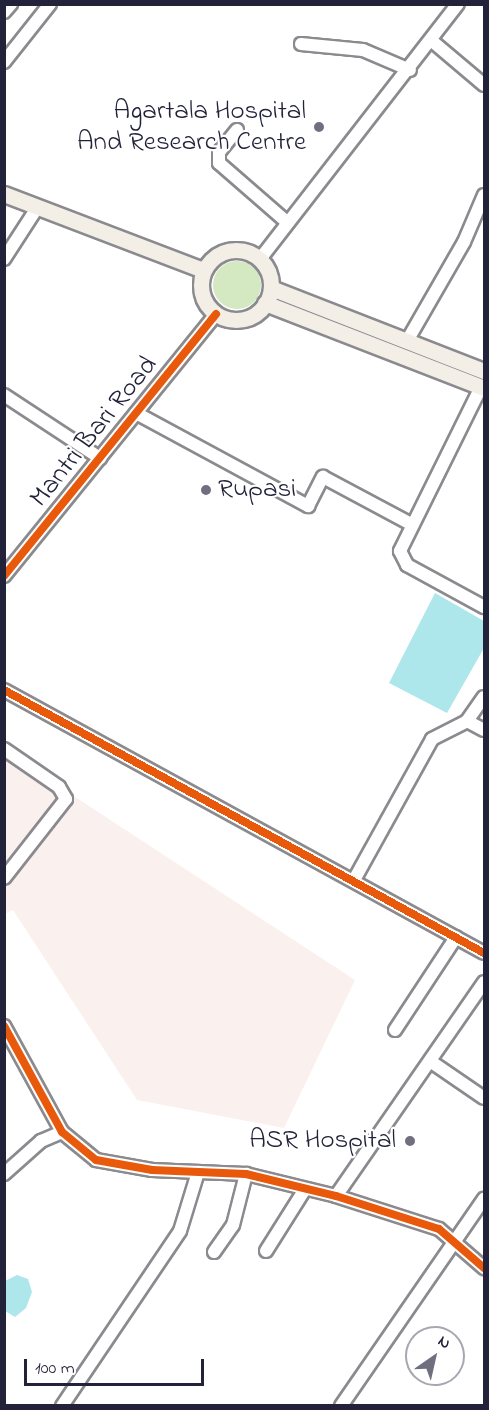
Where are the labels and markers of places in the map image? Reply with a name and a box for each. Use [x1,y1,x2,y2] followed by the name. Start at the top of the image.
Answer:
[77,95,306,158] place label: Agartala Hospital And Research Centre
[310,118,328,136] marker: Agartala Hospital And Research Centre
[218,474,296,506] place label: Rupasi
[199,483,213,497] marker: Rupasi
[249,1125,396,1157] place label: ASR Hospital
[401,1132,419,1150] marker: ASR Hospital

